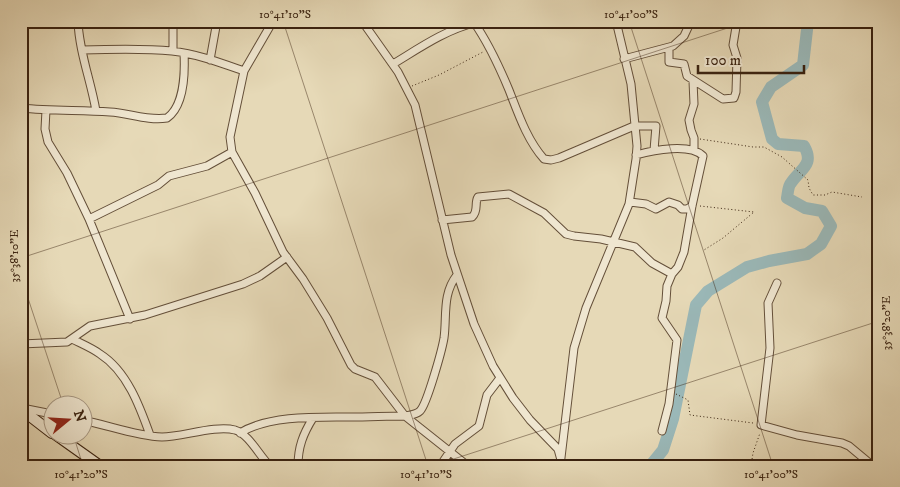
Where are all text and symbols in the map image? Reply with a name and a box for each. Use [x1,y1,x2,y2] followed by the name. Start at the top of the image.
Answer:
[259,7,311,22] text: 10°41'10"S
[604,7,658,22] text: 10°41'00"S
[698,42,804,74] scale bar
[705,51,741,70] text: 100 m
[7,229,22,283] text: 35°38'10"E
[879,295,894,350] text: 35°38'20"E
[42,394,92,444] north arrow
[69,408,90,425] text: N
[54,467,108,482] text: 10°41'20"S
[400,467,452,482] text: 10°41'10"S
[744,467,798,482] text: 10°41'00"S

